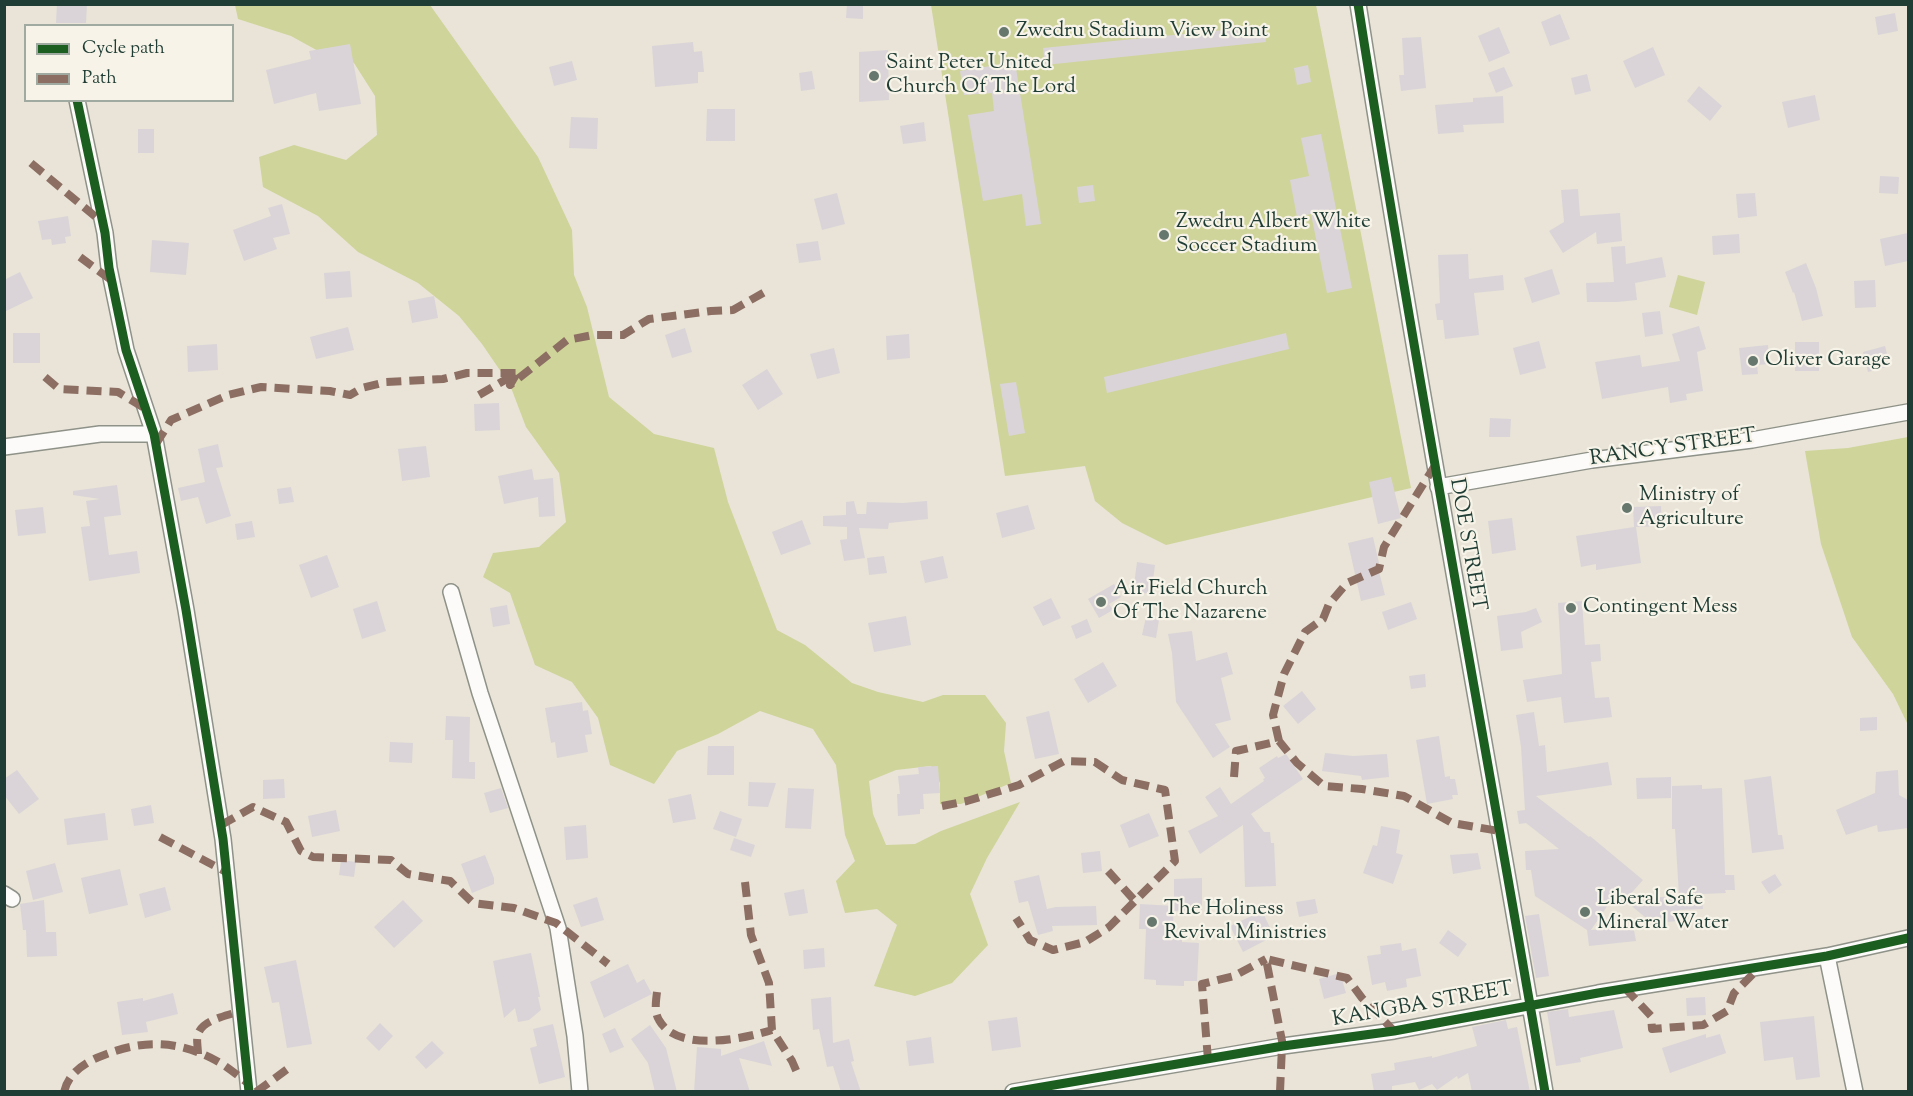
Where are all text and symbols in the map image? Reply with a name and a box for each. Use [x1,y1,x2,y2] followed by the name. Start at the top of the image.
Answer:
[1016,19,1268,45] place label: Zwedru Stadium View Point
[24,24,234,102] legend
[997,25,1011,39] marker: Zwedru Stadium View Point
[82,36,165,62] text: Cycle path
[886,51,1076,101] place label: Saint Peter United Church Of The Lord
[82,66,117,92] text: Path
[867,69,881,83] marker: Saint Peter United Church Of The Lord
[1176,210,1371,260] place label: Zwedru Albert White Soccer Stadium
[1157,228,1171,242] marker: Zwedru Albert White Soccer Stadium
[1765,348,1891,374] place label: Oliver Garage
[1746,354,1760,368] marker: Oliver Garage
[1588,425,1758,473] street label: RANCY STREET
[1442,477,1490,613] street label: DOE STREET
[1639,483,1744,533] place label: Ministry of Agriculture
[1620,501,1634,515] marker: Ministry of Agriculture
[1113,577,1268,627] place label: Air Field Church Of The Nazarene
[1094,595,1108,609] marker: Air Field Church Of The Nazarene
[1583,595,1737,621] place label: Contingent Mess
[1564,601,1578,615] marker: Contingent Mess
[1597,887,1729,937] place label: Liberal Safe Mineral Water
[1164,897,1327,947] place label: The Holiness Revival Ministries
[1578,905,1592,919] marker: Liberal Safe Mineral Water
[1145,915,1159,929] marker: The Holiness Revival Ministries
[1331,978,1515,1034] street label: KANGBA STREET

